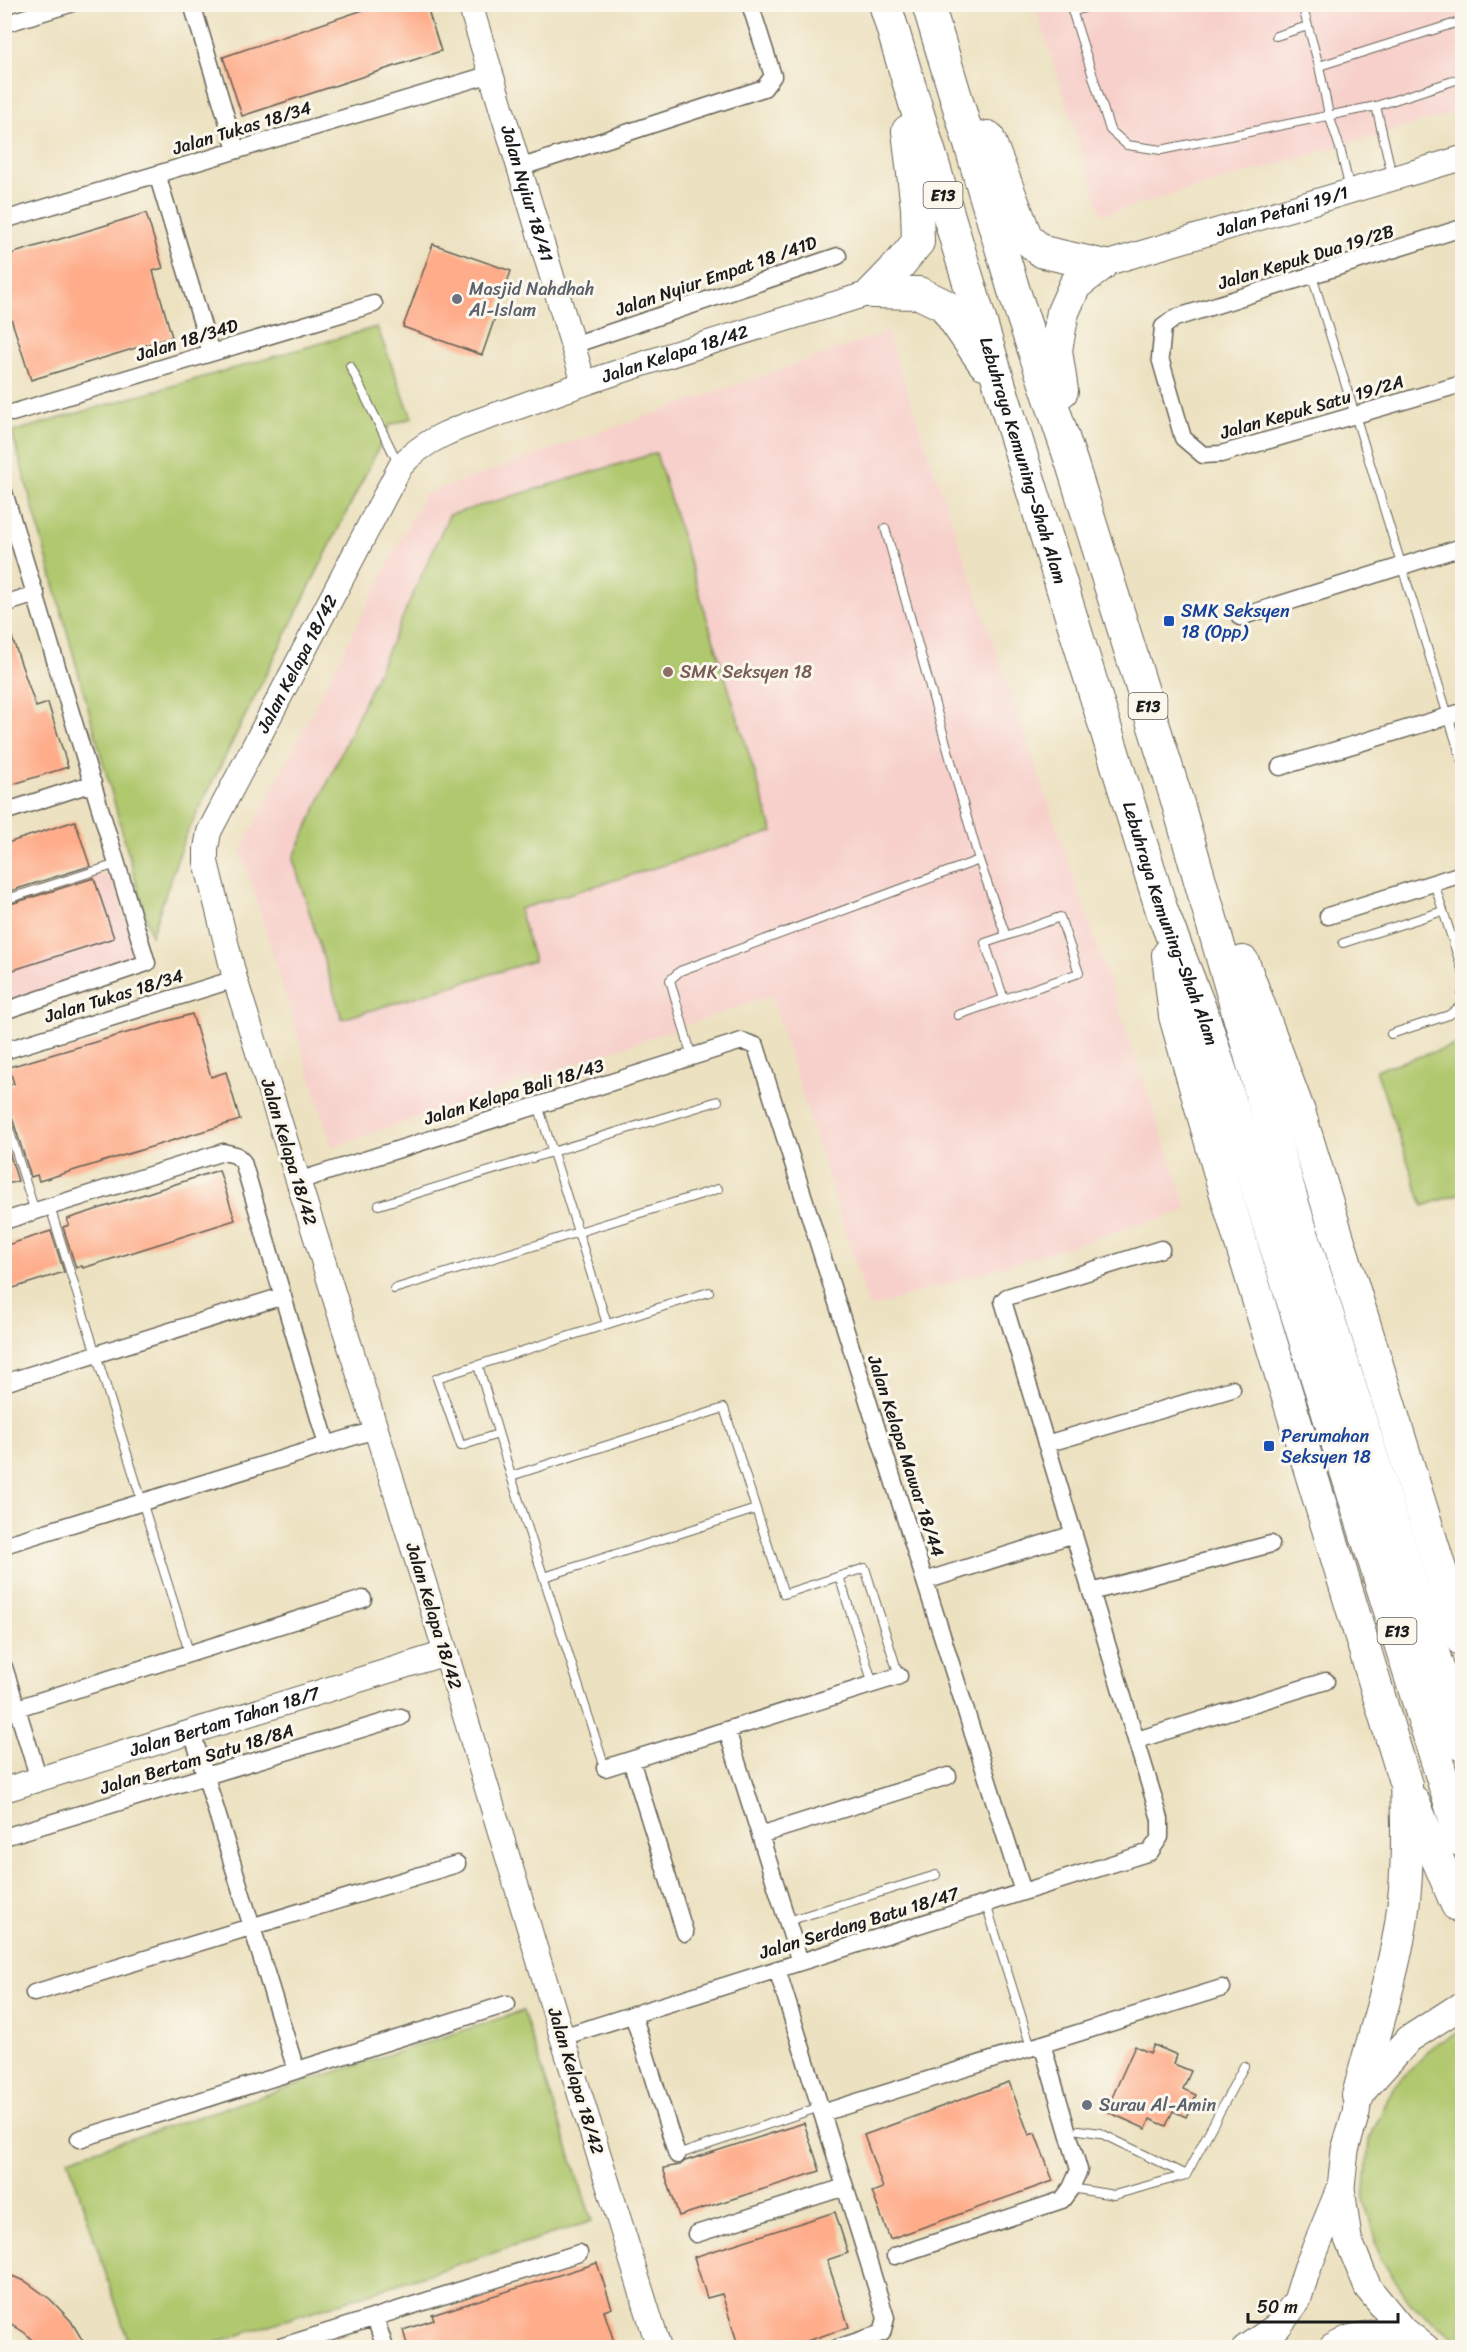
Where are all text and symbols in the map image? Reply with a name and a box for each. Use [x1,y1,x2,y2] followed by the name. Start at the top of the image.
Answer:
[168,92,315,165] street label: Jalan Tukas 18/34
[491,120,563,266] street label: Jalan Nyiur 18/41
[1211,176,1352,246] street label: Jalan Petani 19/1
[924,182,962,208] road number: E13
[1213,215,1398,299] street label: Jalan Kepuk Dua 19/2B
[610,226,821,326] street label: Jalan Nyiur Empat 18 /41D
[468,273,594,326] place label: Masjid Nahdhah Al-Islam
[450,292,464,306] marker: Masjid Nahdhah Al-Islam
[131,309,242,371] street label: Jalan 18/34D
[597,315,752,393] street label: Jalan Kelapa 18/42
[970,333,1076,588] street label: Lebuhraya Kemuning–Shah Alam
[1215,365,1408,449] street label: Jalan Kepuk Satu 19/2A
[247,589,347,739] street label: Jalan Kelapa 18/42
[1181,595,1290,648] place label: SMK Seksyen 18 (Opp)
[1162,614,1176,628] marker: SMK Seksyen 18 (Opp)
[680,656,812,688] place label: SMK Seksyen 18
[661,665,675,679] marker: SMK Seksyen 18
[1128,693,1168,719] road number: E13
[1113,797,1228,1050] street label: Lebuhraya Kemuning–Shah Alam
[40,960,187,1033] street label: Jalan Tukas 18/34
[419,1049,608,1135] street label: Jalan Kelapa Bali 18/43
[251,1074,327,1229] street label: Jalan Kelapa 18/42
[858,1350,954,1561] street label: Jalan Kelapa Mawar 18/44
[1281,1420,1371,1473] place label: Perumahan Seksyen 18
[1262,1439,1276,1453] marker: Perumahan Seksyen 18
[396,1538,472,1693] street label: Jalan Kelapa 18/42
[1378,1618,1416,1644] road number: E13
[125,1677,325,1766] street label: Jalan Bertam Tahan 18/7
[95,1714,298,1804] street label: Jalan Bertam Satu 18/8A
[754,1877,964,1969] street label: Jalan Serdang Batu 18/47
[538,2003,614,2158] street label: Jalan Kelapa 18/42
[1099,2089,1216,2121] place label: Surau Al-Amin
[1080,2098,1094,2112] marker: Surau Al-Amin
[1248,2286,1398,2324] scale bar
[1257,2291,1298,2323] text: 50 m

